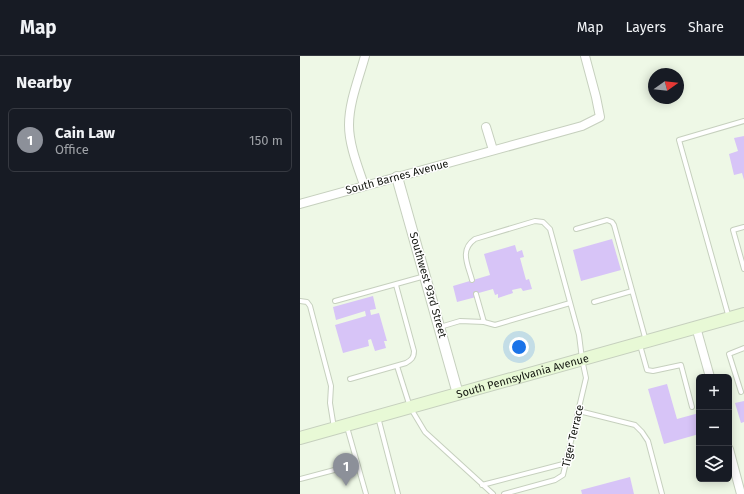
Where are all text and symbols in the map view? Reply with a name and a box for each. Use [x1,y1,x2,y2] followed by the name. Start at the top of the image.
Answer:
[20,16,57,39] text: Map
[577,19,603,36] text: Map
[625,19,666,36] text: Layers
[688,19,724,36] text: Share
[648,68,684,104] north arrow
[16,72,71,93] text: Nearby
[55,124,115,142] text: Cain Law
[27,133,33,148] text: 1
[249,133,283,148] text: 150 m
[55,142,89,157] text: Office
[344,157,450,197] street label: South Barnes Avenue
[407,231,449,339] street label: Southwest 93rd Street
[509,337,529,357] your location
[455,351,590,401] street label: South Pennsylvania Avenue
[696,374,732,482] map controls
[696,374,732,410] button: +
[560,404,586,468] street label: Tiger Terrace
[696,410,732,446] button: −
[696,446,732,482] button: layers
[333,453,359,486] pin: 1

